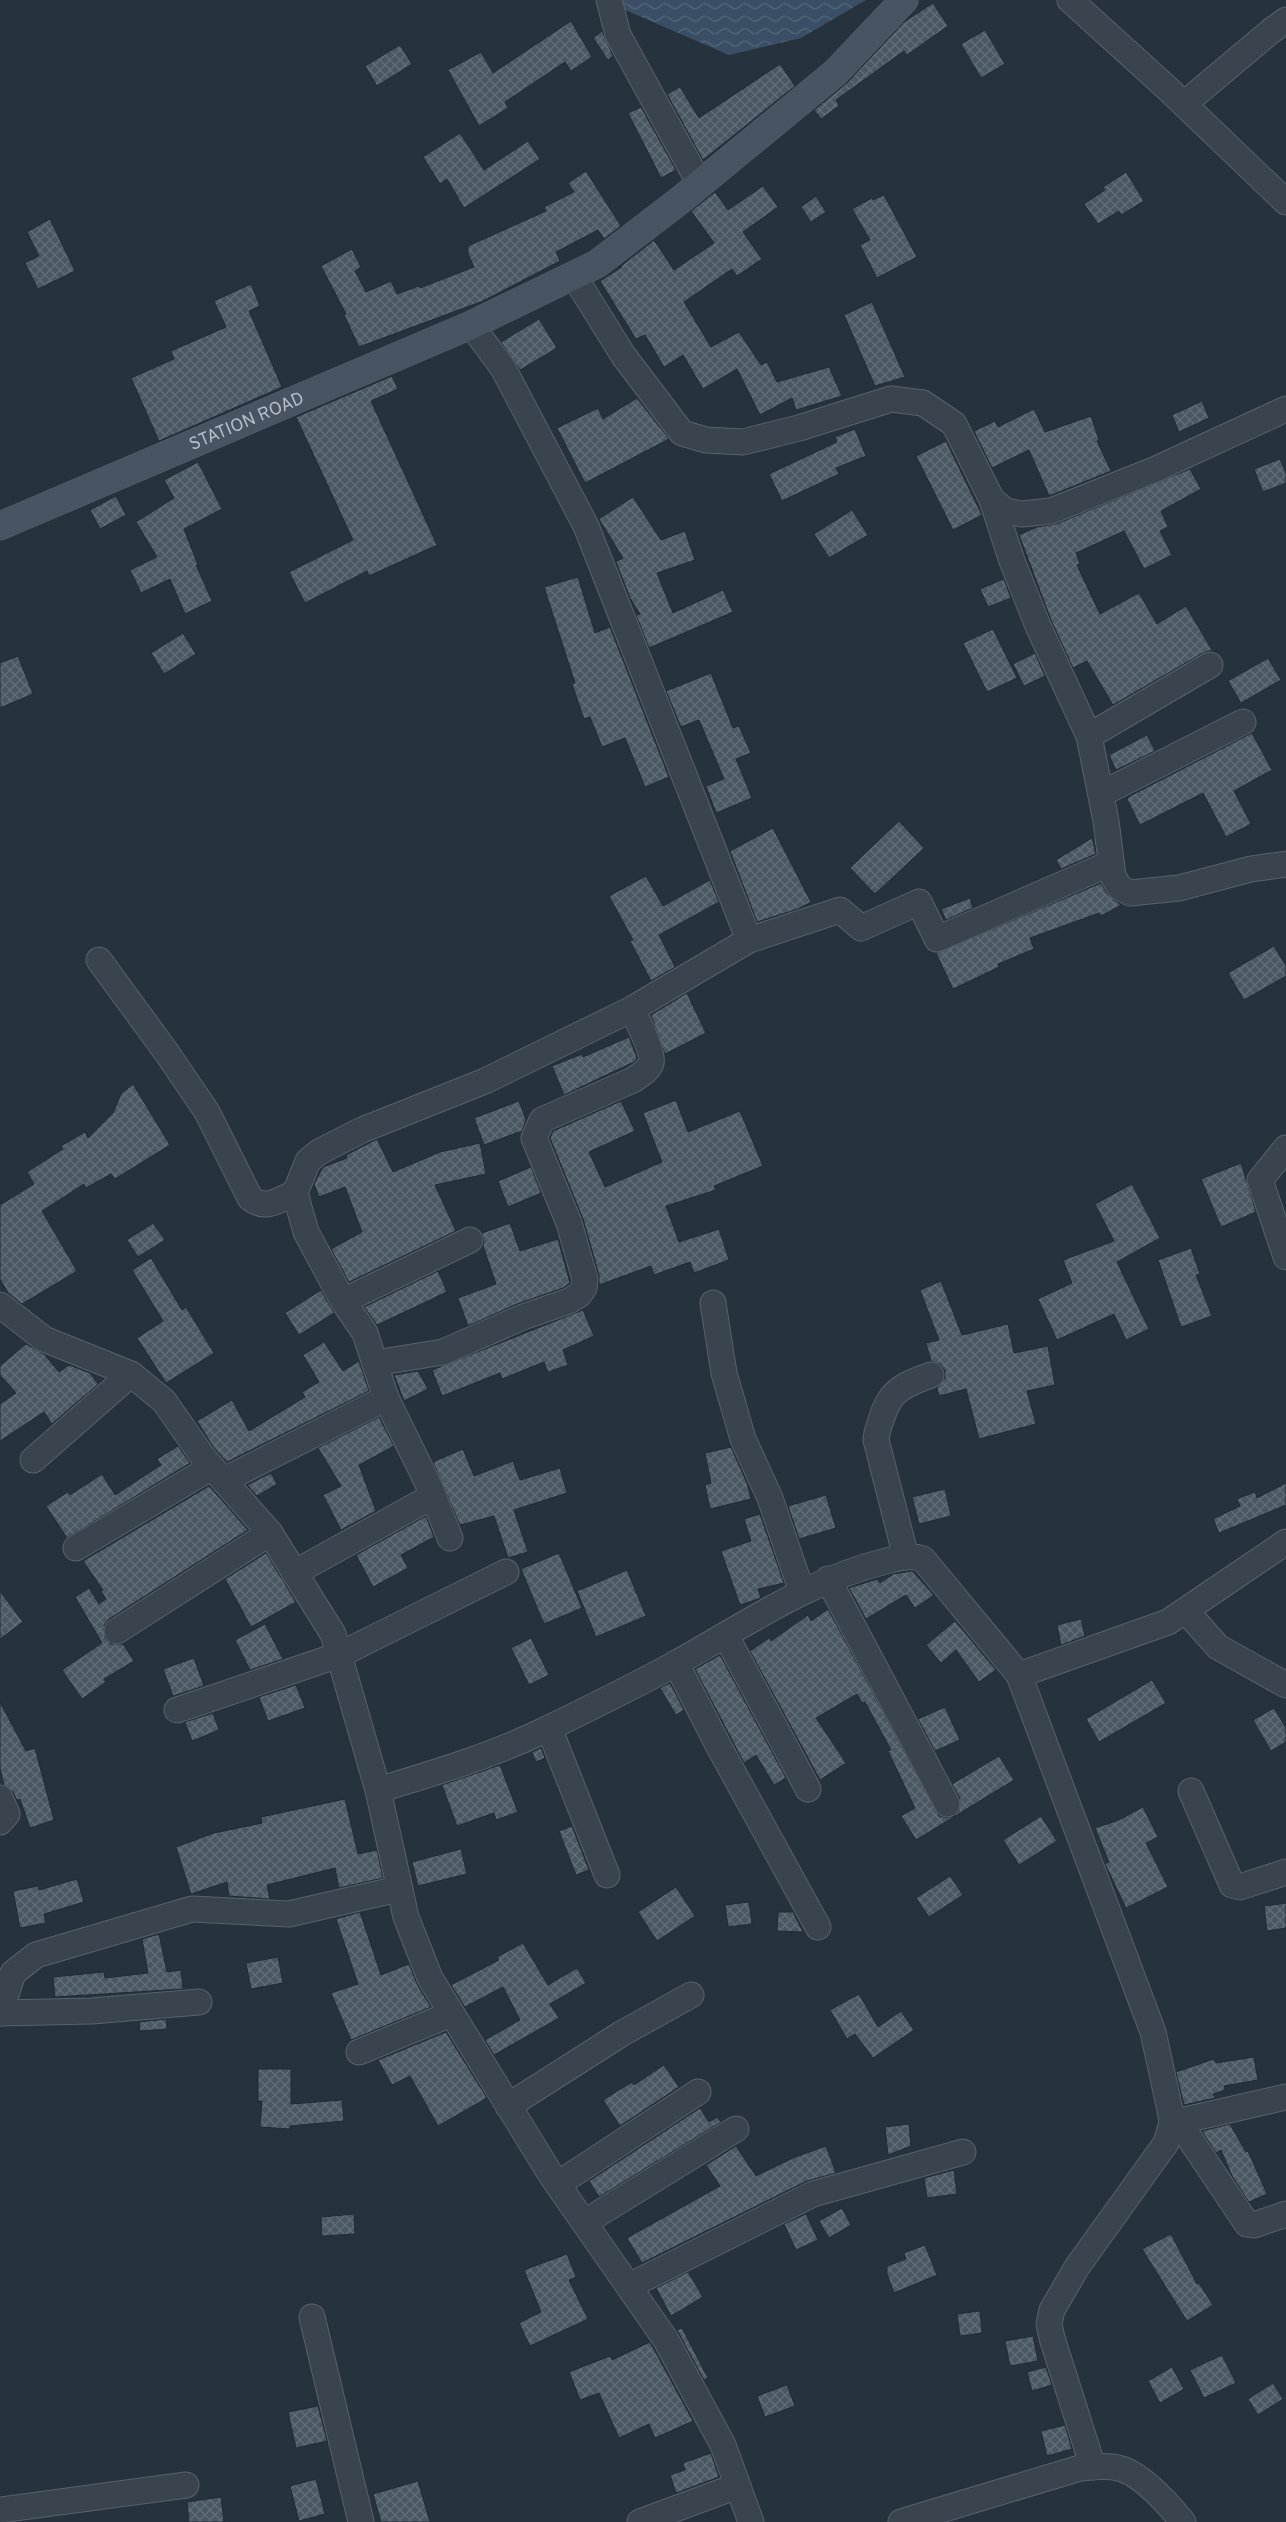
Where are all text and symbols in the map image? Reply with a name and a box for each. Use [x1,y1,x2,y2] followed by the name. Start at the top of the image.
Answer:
[186,387,308,457] street label: STATION ROAD

